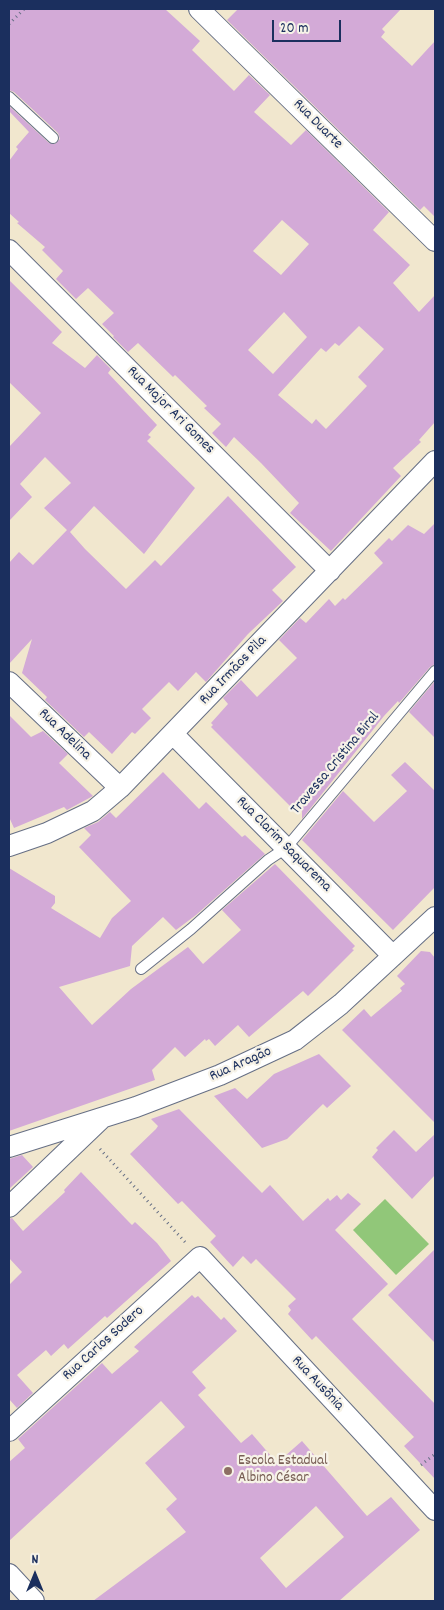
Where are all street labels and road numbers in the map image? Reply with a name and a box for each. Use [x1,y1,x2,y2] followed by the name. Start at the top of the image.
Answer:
[288,96,346,154] street label: Rua Duarte
[122,363,218,459] street label: Rua Major Ari Gomes
[197,633,271,709] street label: Rua Irmãos Pìla
[34,705,94,765] street label: Rua Adelina
[288,709,384,819] street label: Travessa Cristina Biral
[232,794,334,896] street label: Rua Clarim Saquarema
[207,1043,275,1087] street label: Rua Aragão
[60,1303,148,1385] street label: Rua Carlos Sodero
[287,1353,347,1415] street label: Rua Ausônia

